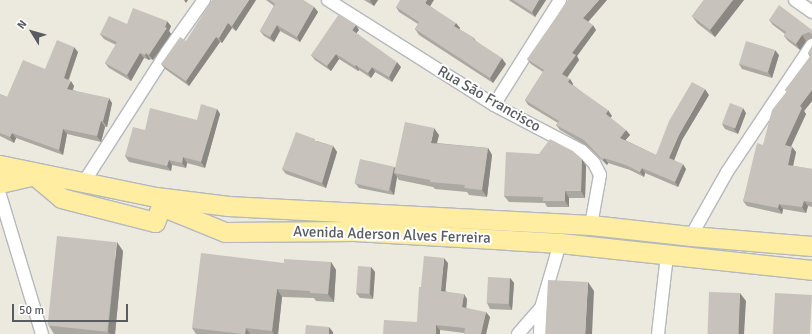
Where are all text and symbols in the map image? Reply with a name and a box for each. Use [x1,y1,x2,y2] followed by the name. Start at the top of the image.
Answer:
[12,12,52,52] north arrow
[15,18,30,31] text: N
[434,62,544,136] street label: Rua São Francisco
[293,223,491,247] street label: Avenida Aderson Alves Ferreira
[14,296,130,322] scale bar
[19,303,44,318] text: 50 m

